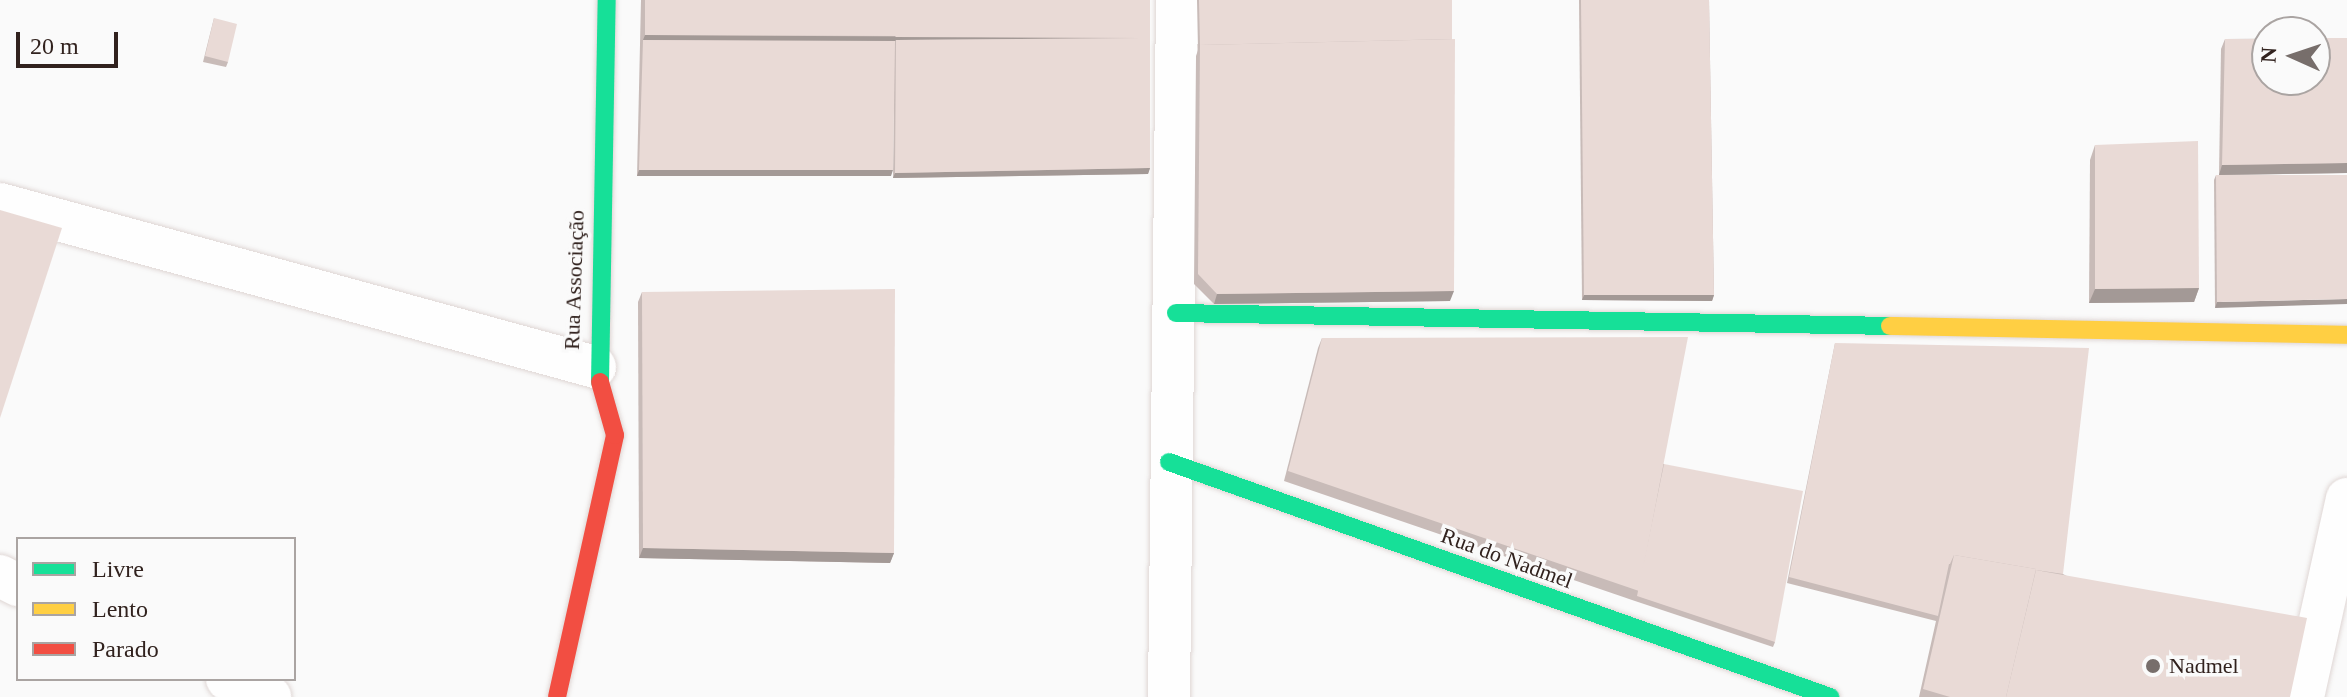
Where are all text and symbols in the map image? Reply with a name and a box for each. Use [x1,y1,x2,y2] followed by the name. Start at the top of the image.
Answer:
[20,16,122,66] scale bar
[2251,16,2331,96] north arrow
[30,33,79,59] text: 20 m
[2256,46,2281,63] text: N
[558,209,590,351] street label: Rua Associação
[1438,522,1576,594] street label: Rua do Nadmel
[16,537,296,681] legend
[92,556,144,582] text: Livre
[92,596,148,622] text: Lento
[92,636,159,662] text: Parado
[2169,653,2239,679] place label: Nadmel
[2144,657,2162,675] marker: Nadmel

